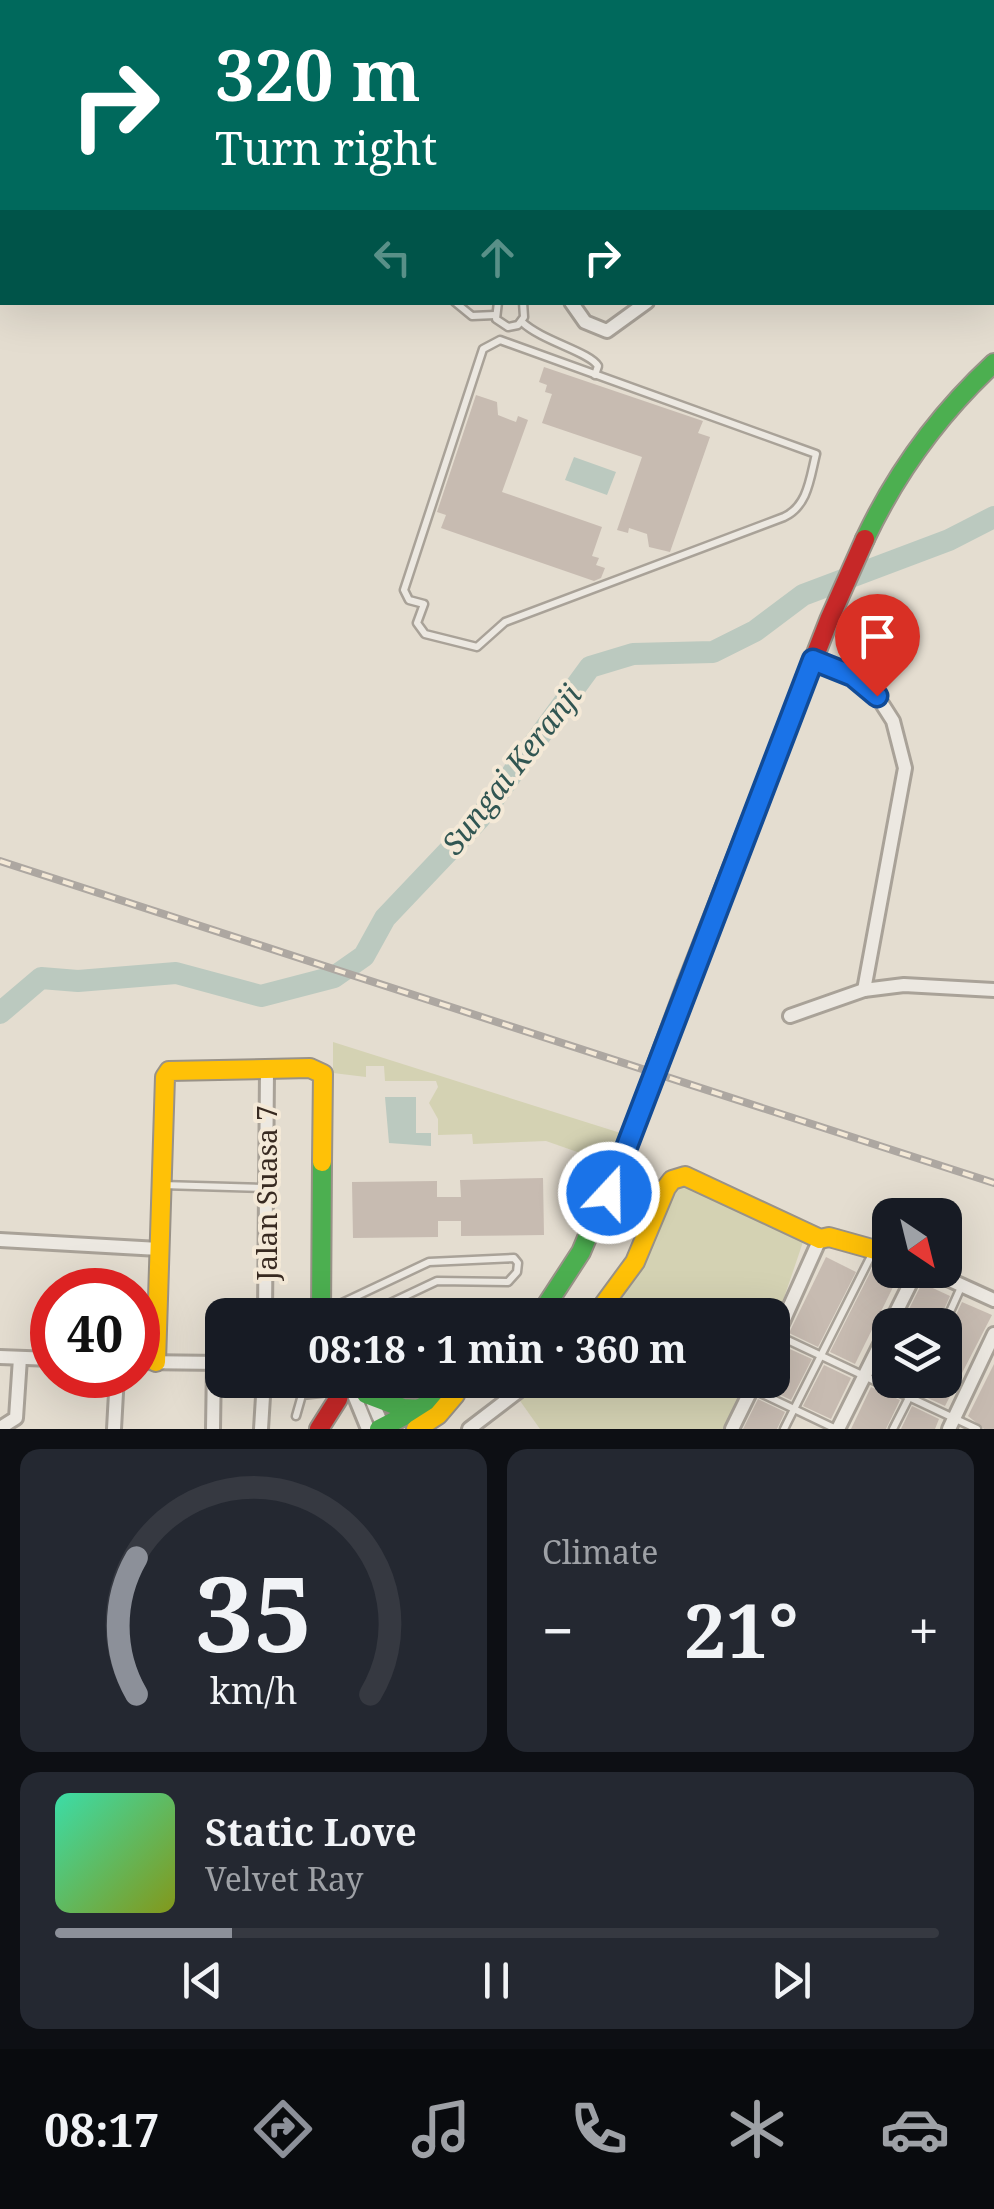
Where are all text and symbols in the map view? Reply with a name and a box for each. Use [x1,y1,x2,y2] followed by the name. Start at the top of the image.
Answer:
[215,26,421,122] text: 320 m
[50,40,180,170] icon: right
[215,117,437,178] text: Turn right
[365,230,420,285] icon: left
[470,230,525,285] icon: ahead
[575,230,630,285] icon: right
[835,594,920,697] pin
[850,609,905,664] icon: arrive
[432,676,590,862] water label: Sungai Keranji
[247,1105,285,1282] street label: Jalan Suasa 7
[557,1141,661,1245] position arrow
[872,1198,962,1288] north arrow
[872,1198,962,1398] map controls
[30,1268,160,1398] speed limit sign: 40
[872,1308,962,1398] button: layers
[308,1322,687,1374] text: 08:18 · 1 min · 360 m
[542,1530,658,1573] text: Climate
[195,1541,312,1682] text: 35
[684,1578,798,1680] text: 21°
[542,1592,574,1667] text: −
[908,1592,939,1667] text: +
[210,1666,297,1714] text: km/h
[205,1805,417,1857] text: Static Love
[205,1857,363,1900] text: Velvet Ray
[175,1953,230,2008] icon: previous
[469,1953,524,2008] icon: pause
[764,1953,819,2008] icon: next
[248,2094,318,2164] icon: directions
[406,2094,476,2164] icon: music
[564,2094,634,2164] icon: phone
[722,2094,792,2164] icon: climate
[880,2094,950,2164] icon: car
[44,2099,159,2160] text: 08:17

